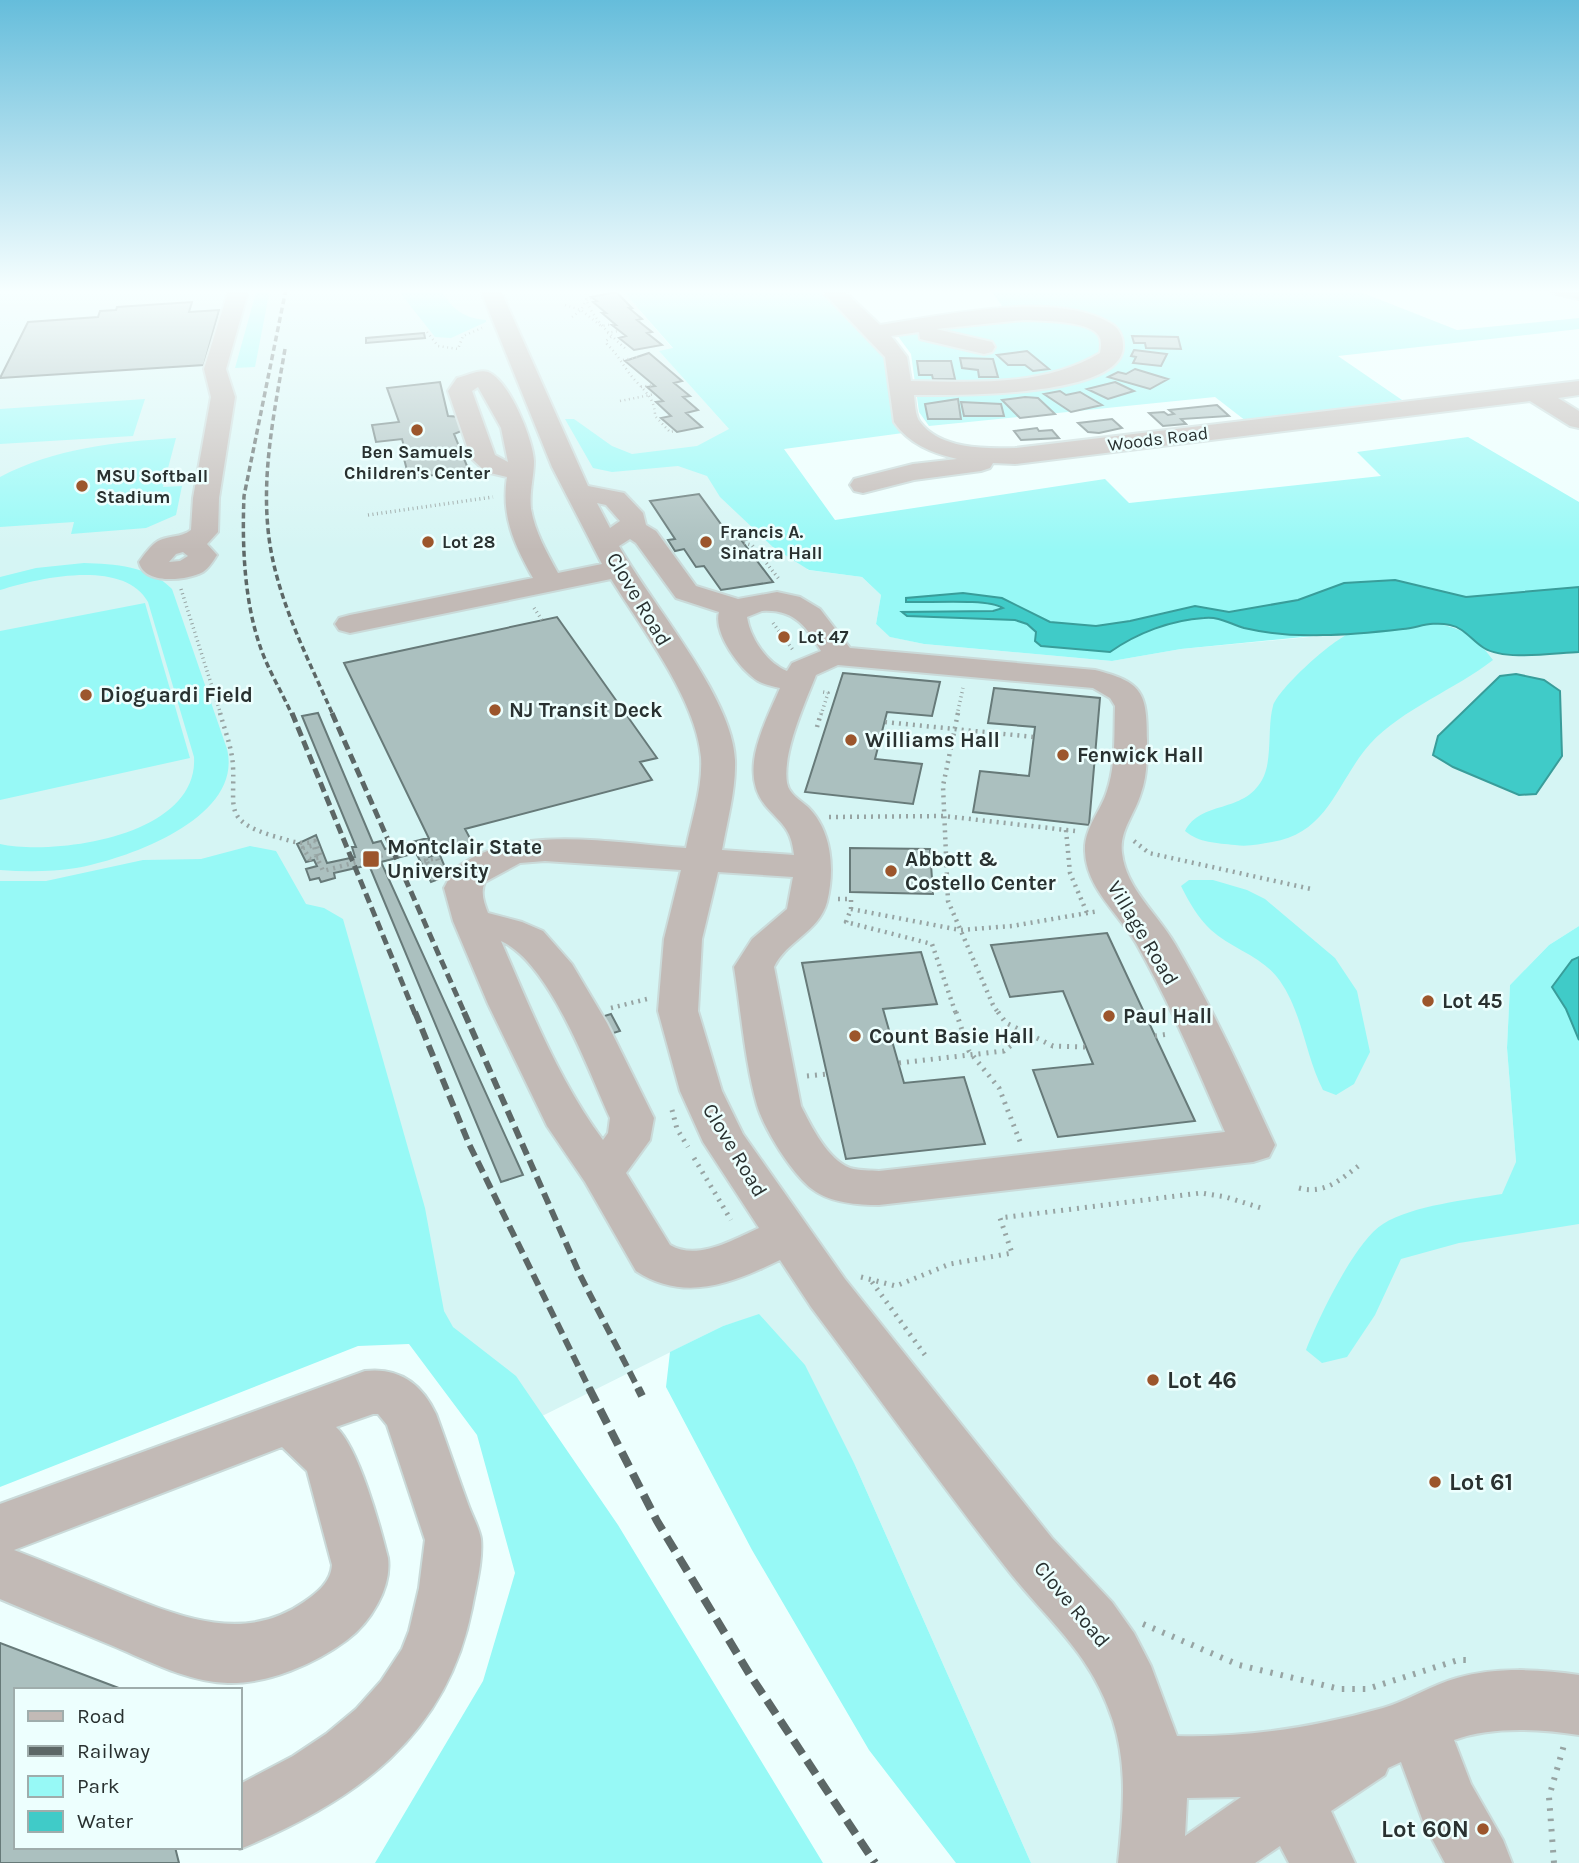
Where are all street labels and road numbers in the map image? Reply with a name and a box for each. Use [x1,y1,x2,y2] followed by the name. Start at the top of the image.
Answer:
[1107,422,1209,456] street label: Woods Road
[602,548,676,650] street label: Clove Road
[1102,877,1184,989] street label: Village Road
[698,1099,772,1201] street label: Clove Road
[1029,1556,1115,1652] street label: Clove Road

